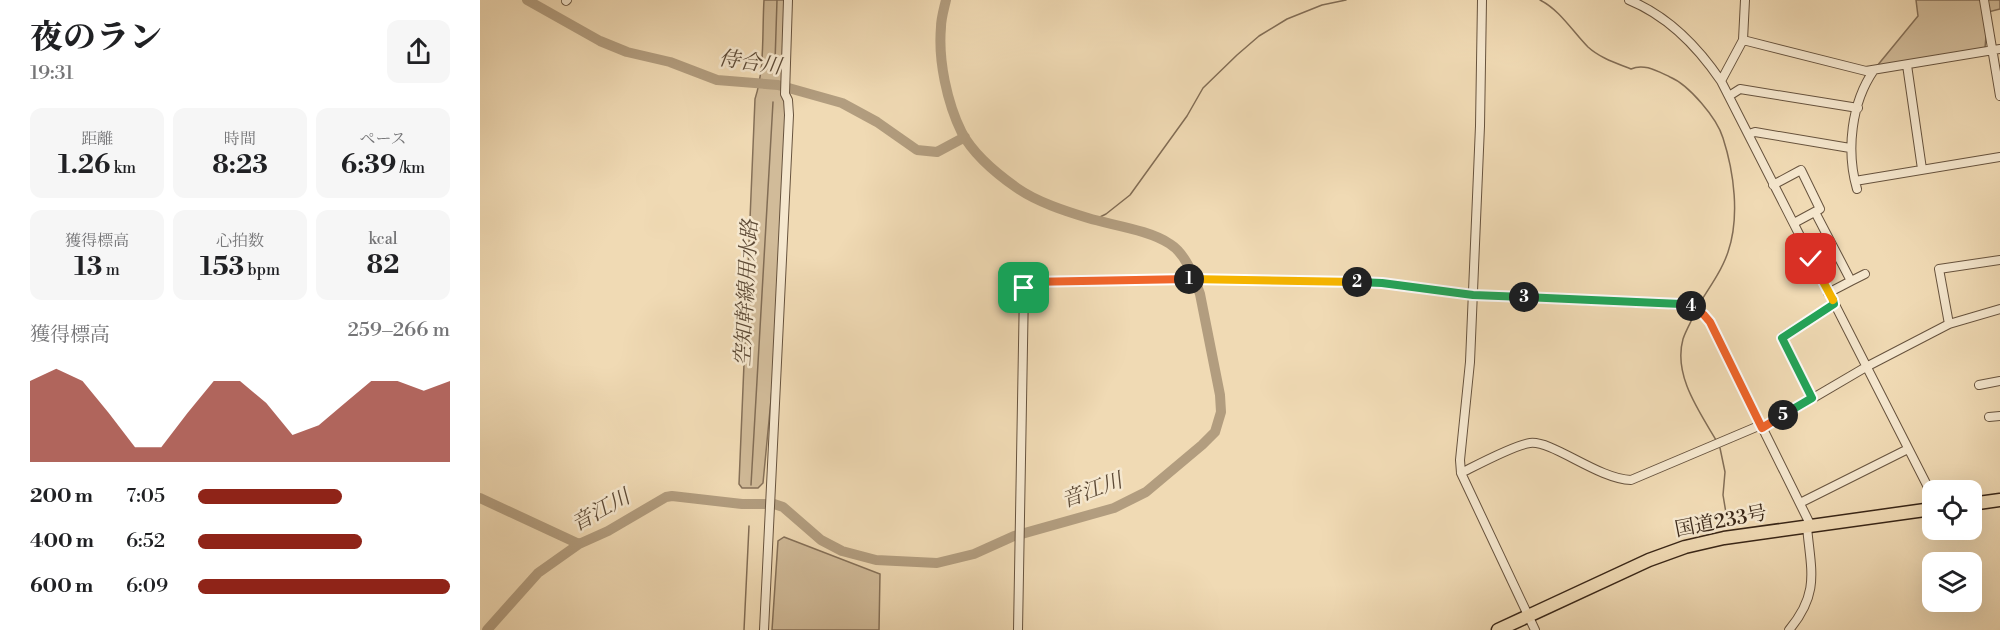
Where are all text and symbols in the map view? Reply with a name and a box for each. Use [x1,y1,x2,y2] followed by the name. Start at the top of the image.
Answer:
[30,18,162,59] text: 夜のラン
[387,20,450,83] button: share
[717,46,785,81] water label: 侍合川
[30,61,74,86] text: 19:31
[81,129,113,149] text: 距離
[224,129,256,149] text: 時間
[359,129,407,149] text: ペース
[58,149,110,181] text: 1.26
[212,149,268,181] text: 8:23
[341,149,396,181] text: 6:39
[110,158,136,178] text: km
[396,158,425,178] text: /km
[730,217,764,367] water label: 空知幹線用水路
[368,229,398,249] text: kcal
[65,231,129,251] text: 獲得標高
[216,231,264,251] text: 心拍数
[1785,233,1836,284] pin
[1794,242,1827,275] icon: check
[367,249,399,281] text: 82
[74,251,102,283] text: 13
[200,251,244,283] text: 153
[102,260,120,280] text: m
[244,260,280,280] text: bpm
[998,262,1049,313] pin
[1174,264,1204,294] pin: 1
[1342,267,1372,297] pin: 2
[1185,269,1193,289] text: 1
[1007,271,1040,304] icon: arrive
[1352,272,1362,292] text: 2
[1509,282,1539,312] pin: 3
[1519,287,1529,307] text: 3
[1676,291,1706,321] pin: 4
[1686,296,1696,316] text: 4
[347,318,450,343] text: 259–266 m
[30,323,110,348] text: 獲得標高
[1768,400,1798,430] pin: 5
[1778,405,1788,425] text: 5
[1058,467,1128,514] water label: 音江川
[1922,480,1982,612] map controls
[1922,480,1982,540] button: locate
[567,483,637,538] water label: 音江川
[30,484,93,509] text: 200 m
[126,484,165,509] text: 7:05
[1673,501,1769,543] street label: 国道233号
[30,529,94,554] text: 400 m
[126,529,165,554] text: 6:52
[1922,552,1982,612] button: layers
[30,574,93,599] text: 600 m
[126,574,168,599] text: 6:09

